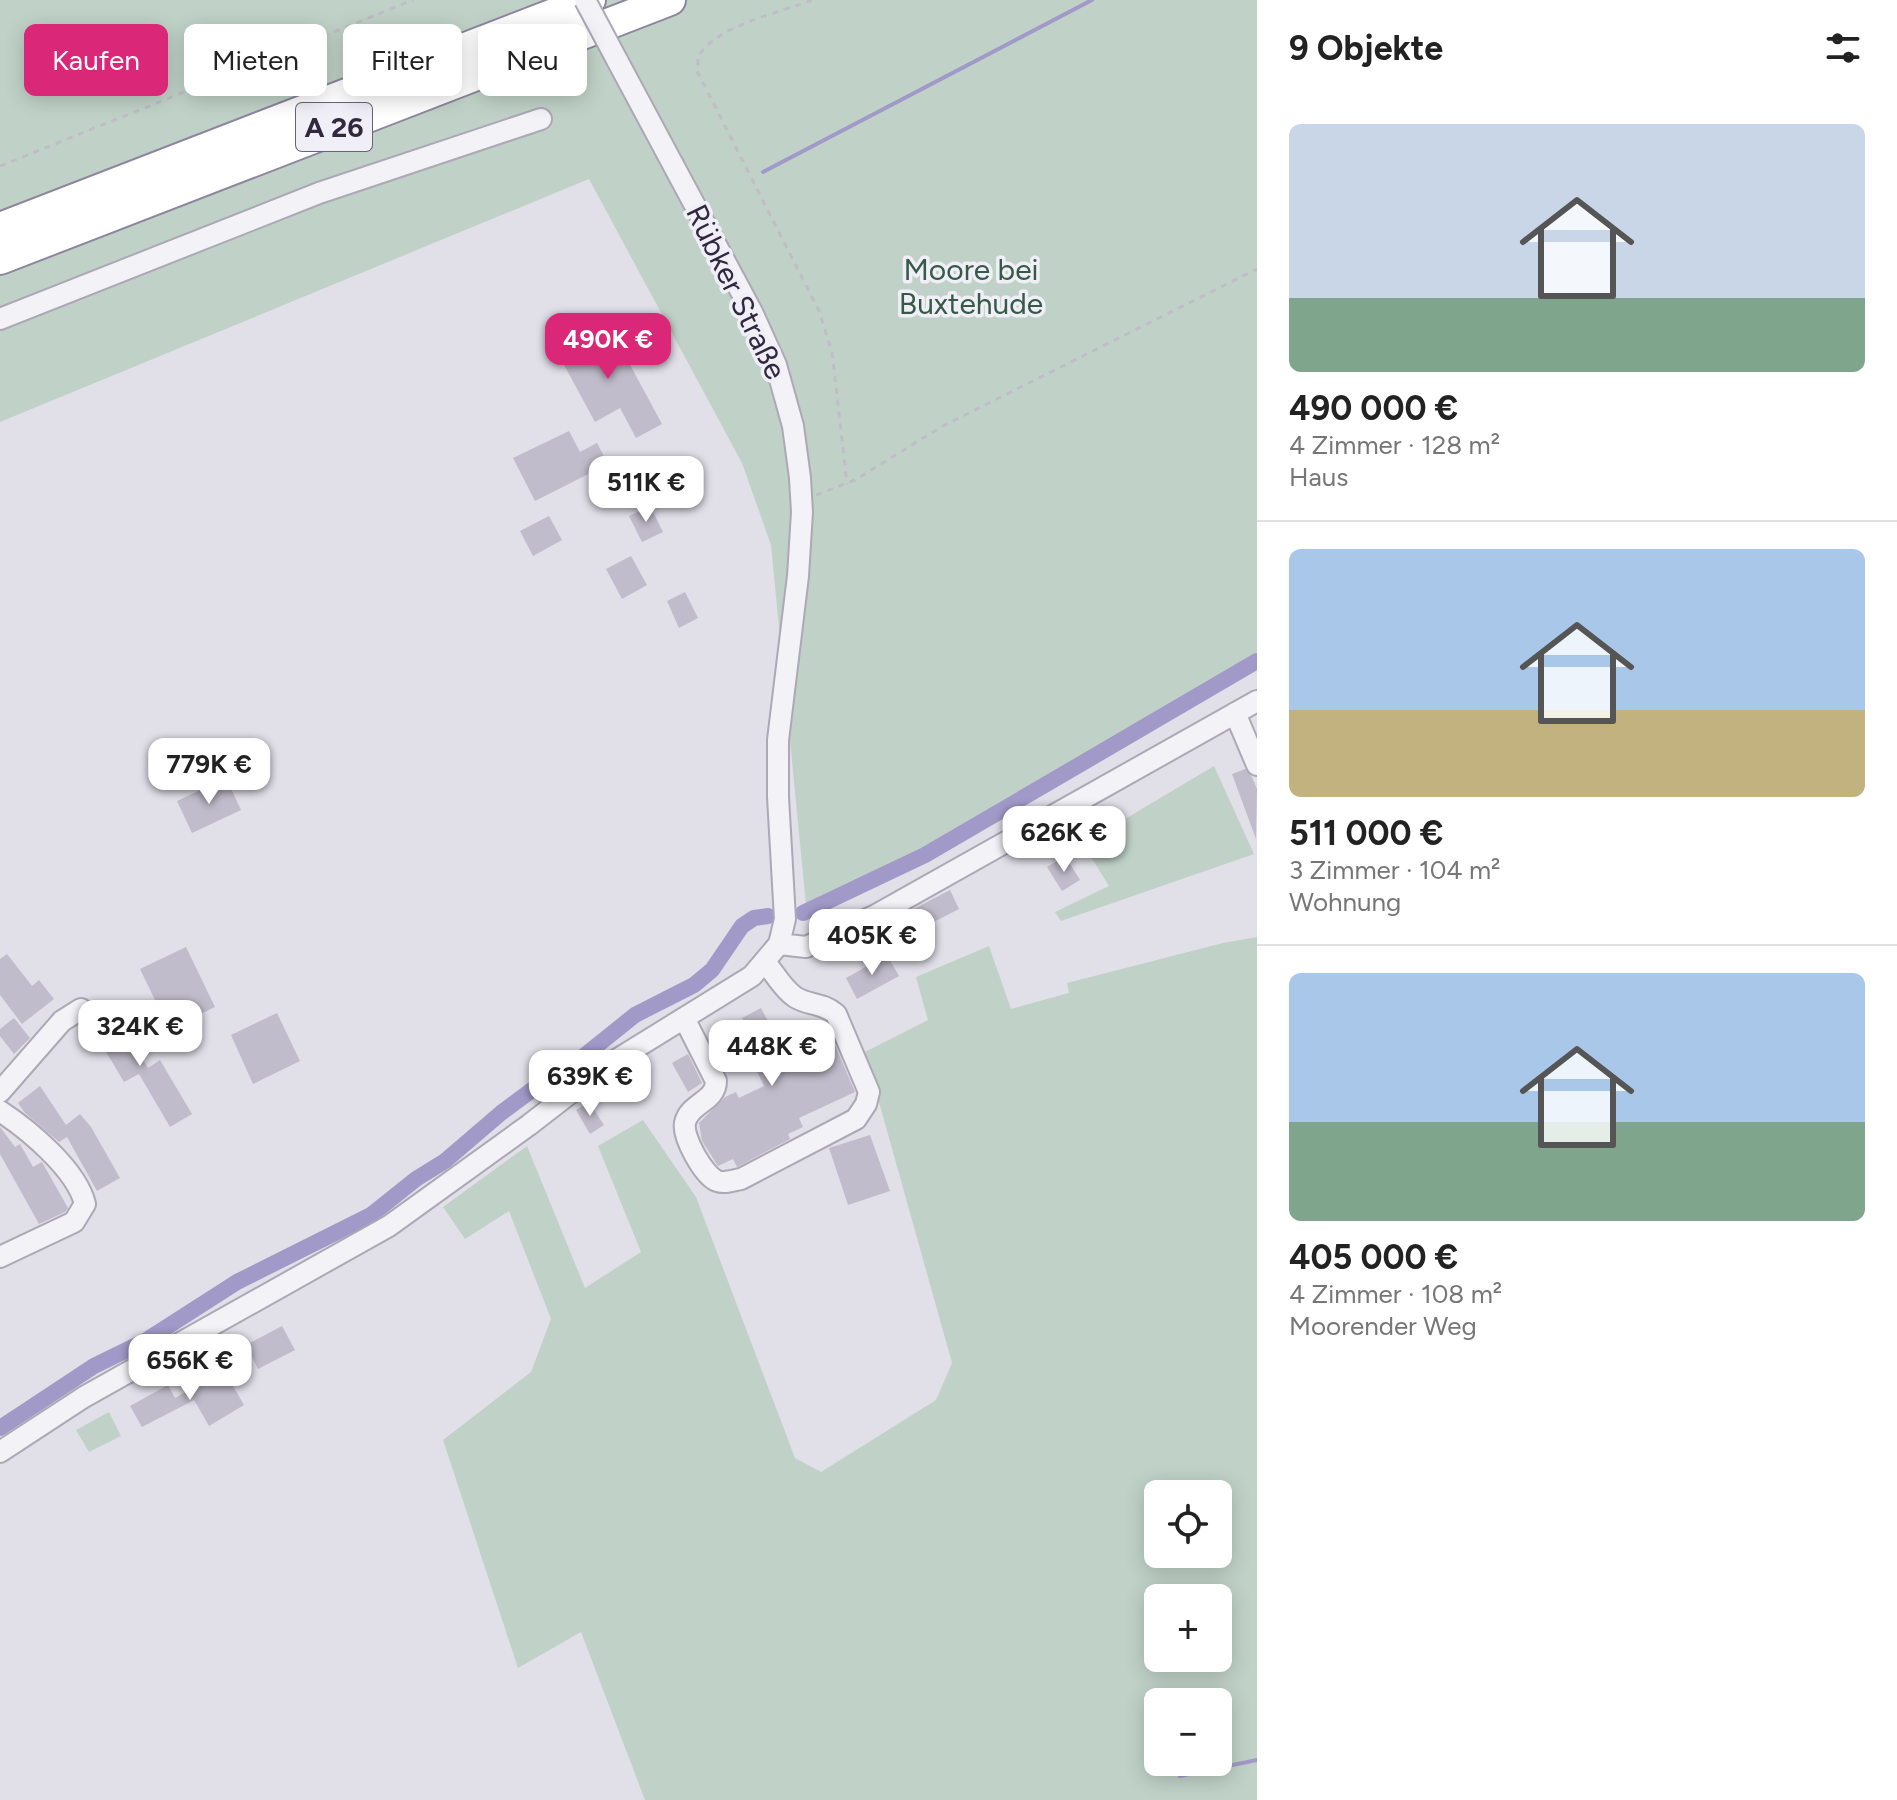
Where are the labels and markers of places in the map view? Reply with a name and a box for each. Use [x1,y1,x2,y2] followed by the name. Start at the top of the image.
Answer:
[543,313,673,381] pin: 490K €
[581,456,711,524] pin: 511K €
[144,738,274,806] pin: 779K €
[999,806,1129,874] pin: 626K €
[807,909,937,977] pin: 405K €
[75,1000,205,1068] pin: 324K €
[707,1020,837,1088] pin: 448K €
[525,1050,655,1118] pin: 639K €
[125,1334,255,1402] pin: 656K €

